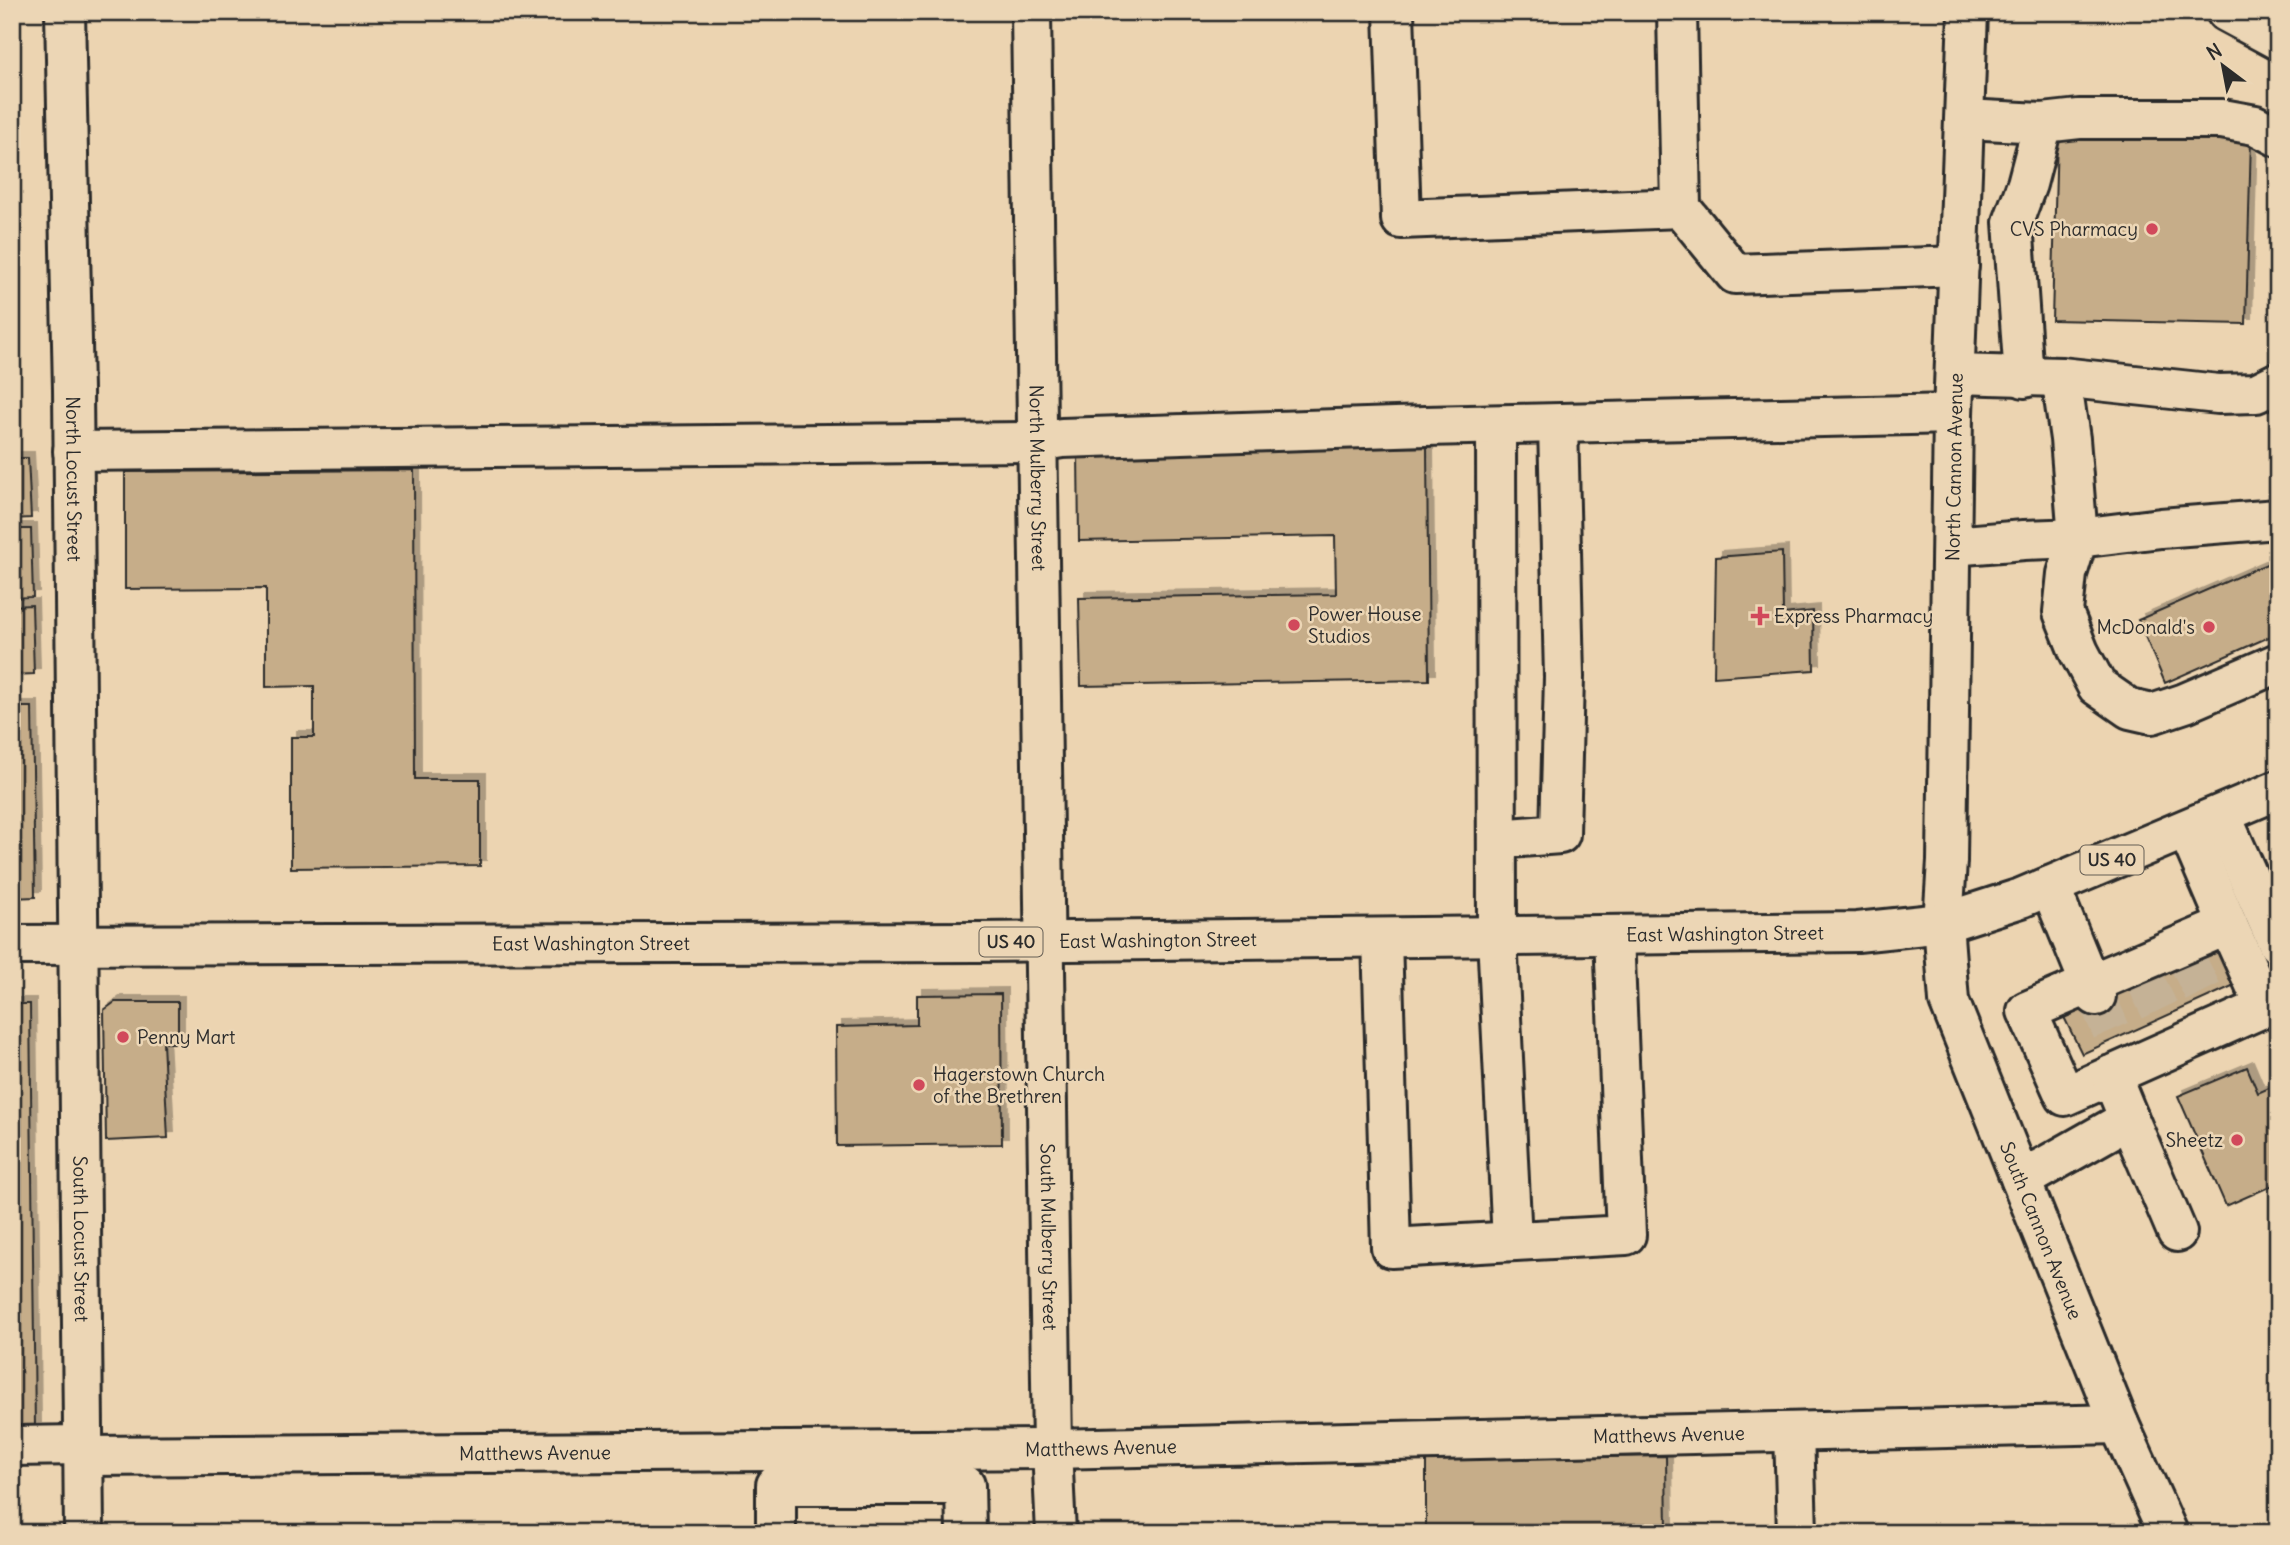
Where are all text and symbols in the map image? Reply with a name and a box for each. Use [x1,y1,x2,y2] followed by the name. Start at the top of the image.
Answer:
[2188,32,2258,102] north arrow
[2202,38,2226,65] text: N
[2010,217,2138,241] place label: CVS Pharmacy
[2144,221,2160,237] marker: CVS Pharmacy
[1940,373,1968,561] street label: North Cannon Avenue
[1024,385,1051,571] street label: North Mulberry Street
[61,396,87,562] street label: North Locust Street
[1308,602,1421,648] place label: Power House Studios
[1774,604,1933,628] place label: Express Pharmacy
[1752,608,1768,624] marker: Express Pharmacy
[2097,615,2195,639] place label: McDonald's
[1286,617,1302,633] marker: Power House Studios
[2201,619,2217,635] marker: McDonald's
[2080,846,2144,874] road number: US 40
[1626,920,1824,947] street label: East Washington Street
[1059,927,1257,953] street label: East Washington Street
[979,928,1042,957] road number: US 40
[492,931,690,956] street label: East Washington Street
[137,1025,235,1049] place label: Penny Mart
[115,1029,131,1045] marker: Penny Mart
[933,1062,1105,1108] place label: Hagerstown Church of the Brethren
[911,1077,927,1093] marker: Hagerstown Church of the Brethren
[2166,1128,2223,1152] place label: Sheetz
[2229,1132,2245,1148] marker: Sheetz
[1995,1138,2088,1323] street label: South Cannon Avenue
[1036,1143,1062,1331] street label: South Mulberry Street
[68,1156,94,1322] street label: South Locust Street
[1593,1421,1745,1448] street label: Matthews Avenue
[1025,1434,1177,1461] street label: Matthews Avenue
[459,1440,611,1465] street label: Matthews Avenue

